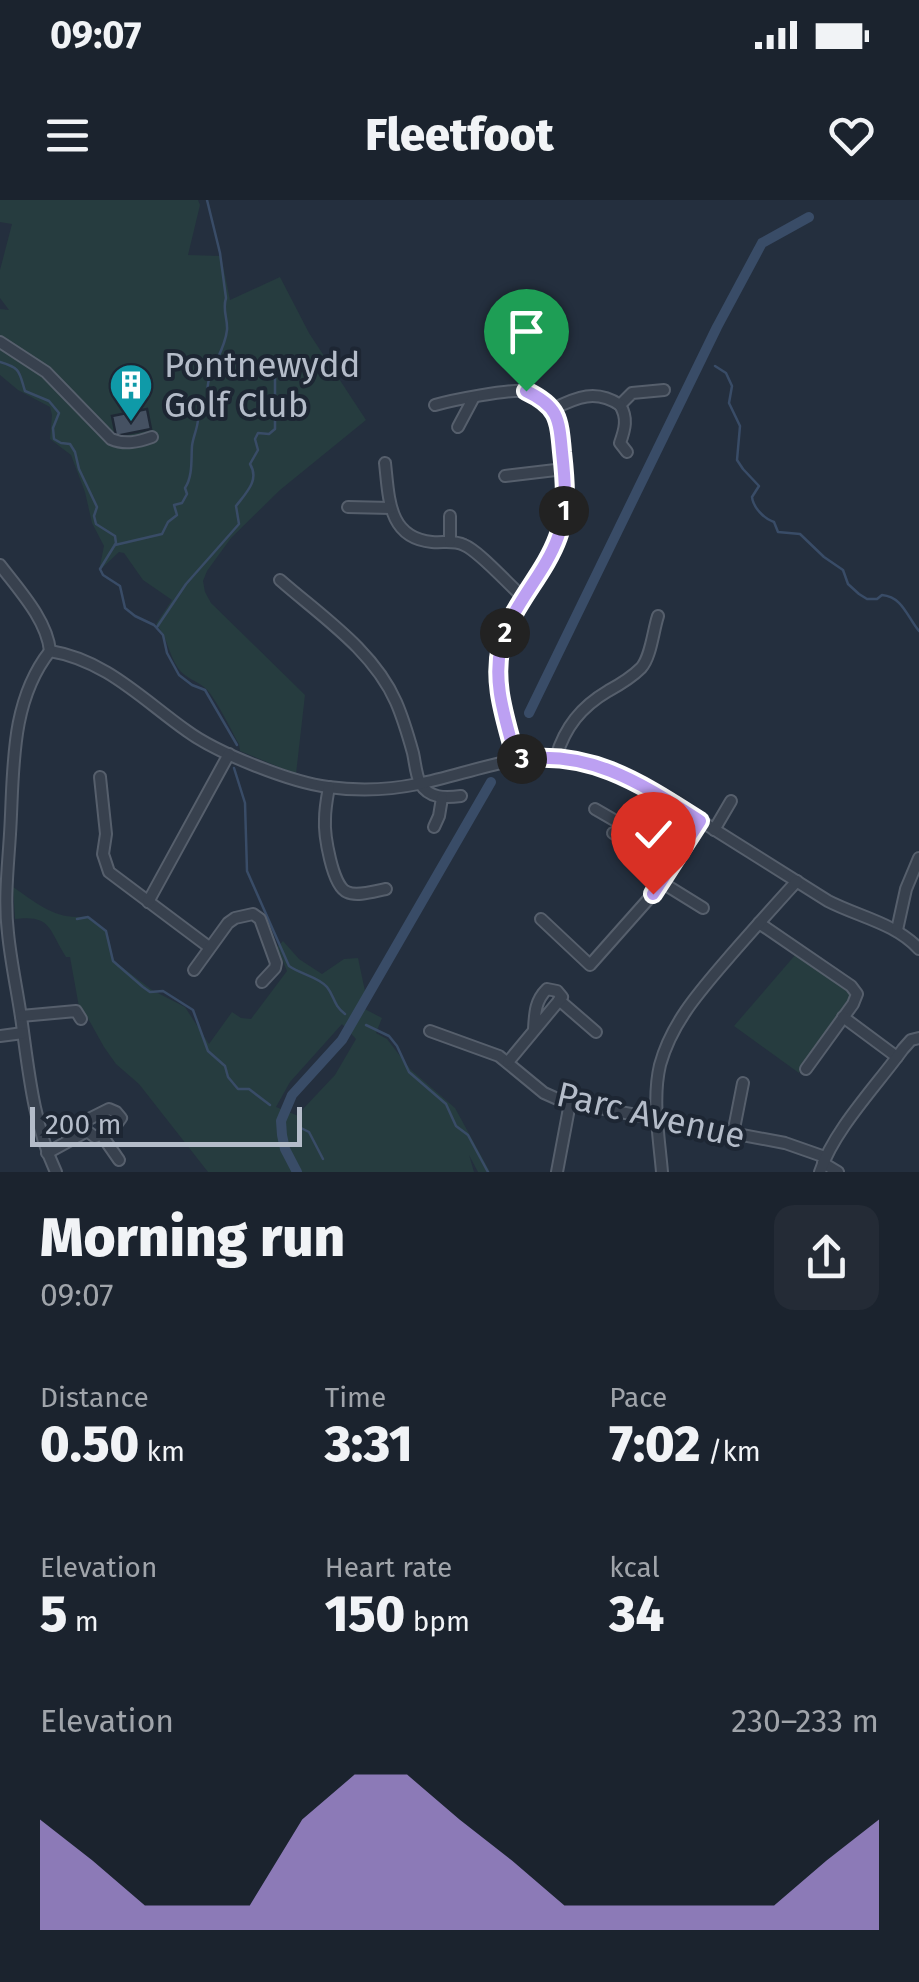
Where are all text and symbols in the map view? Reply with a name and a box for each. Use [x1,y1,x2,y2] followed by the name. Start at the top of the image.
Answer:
[50,12,142,58] text: 09:07
[40,108,95,163] icon: menu
[365,108,554,162] text: Fleetfoot
[824,108,879,163] icon: heart
[484,289,569,392] pin
[499,304,554,359] icon: arrive
[164,344,361,426] place label: Pontnewydd Golf Club
[108,362,154,423] building icon: Pontnewydd Golf Club
[539,486,589,536] pin: 1
[558,494,571,527] text: 1
[480,608,530,658] pin: 2
[498,616,512,649] text: 2
[497,734,547,784] pin: 3
[515,742,529,775] text: 3
[611,792,696,895] pin
[626,807,681,862] icon: check
[553,1073,749,1157] street label: Parc Avenue
[30,1102,302,1146] scale bar
[45,1108,122,1141] text: 200 m
[40,1205,345,1271] text: Morning run
[774,1205,879,1310] button: share
[40,1276,113,1314] text: 09:07
[40,1381,149,1414] text: Distance
[325,1381,386,1414] text: Time
[609,1381,667,1414] text: Pace
[40,1414,139,1474] text: 0.50
[325,1414,413,1474] text: 3:31
[609,1414,700,1474] text: 7:02
[139,1435,185,1468] text: km
[700,1435,761,1468] text: /km
[40,1551,157,1584] text: Elevation
[325,1551,452,1584] text: Heart rate
[609,1551,660,1584] text: kcal
[40,1584,67,1644] text: 5
[325,1584,405,1644] text: 150
[609,1584,664,1644] text: 34
[67,1605,99,1638] text: m
[405,1605,470,1638] text: bpm
[40,1702,174,1740] text: Elevation
[731,1702,879,1740] text: 230–233 m

